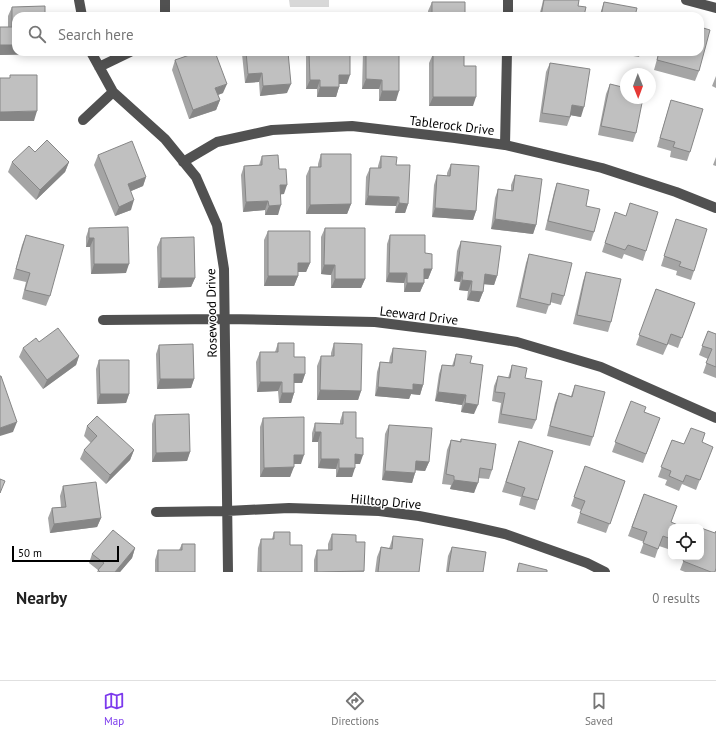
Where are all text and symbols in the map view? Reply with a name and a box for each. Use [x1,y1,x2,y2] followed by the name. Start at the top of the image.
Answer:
[12,12,704,56] search box
[26,23,48,45] icon: search
[58,25,134,44] text: Search here
[620,68,656,104] north arrow
[409,112,495,139] street label: Tablerock Drive
[202,268,221,358] street label: Rosewood Drive
[379,302,459,329] street label: Leeward Drive
[350,490,422,513] street label: Hilltop Drive
[668,524,704,560] map controls
[668,524,704,560] button: locate
[12,544,119,563] scale bar
[18,546,42,560] text: 50 m
[16,587,67,609] text: Nearby
[652,590,700,607] text: 0 results
[103,690,125,728] tab: Map
[331,690,379,728] tab: Directions
[585,690,613,728] tab: Saved

